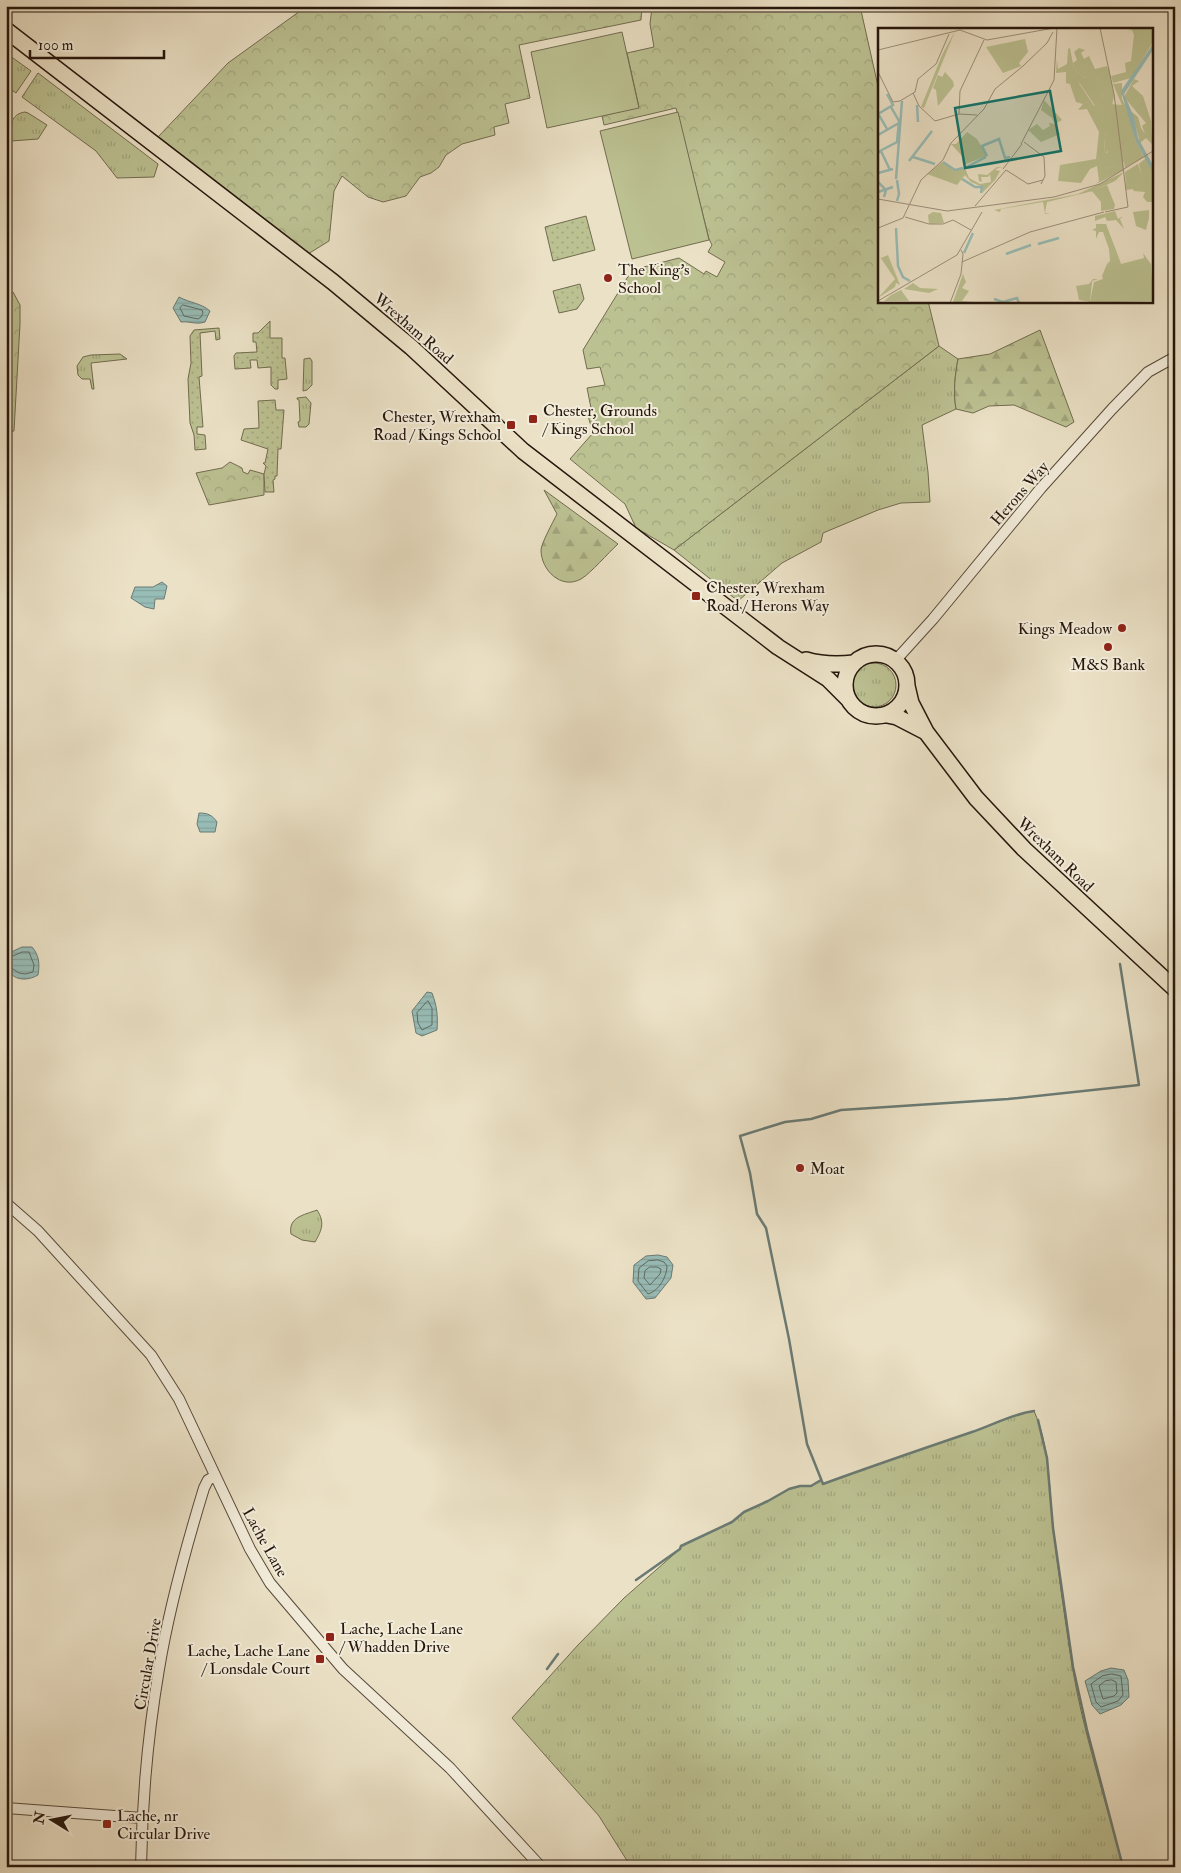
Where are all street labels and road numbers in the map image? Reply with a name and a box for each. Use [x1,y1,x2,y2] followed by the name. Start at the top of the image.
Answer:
[369,288,457,369] street label: Wrexham Road
[986,457,1054,530] street label: Herons Way
[1012,813,1098,896] street label: Wrexham Road
[238,1504,292,1581] street label: Lache Lane
[130,1616,166,1712] street label: Circular Drive

